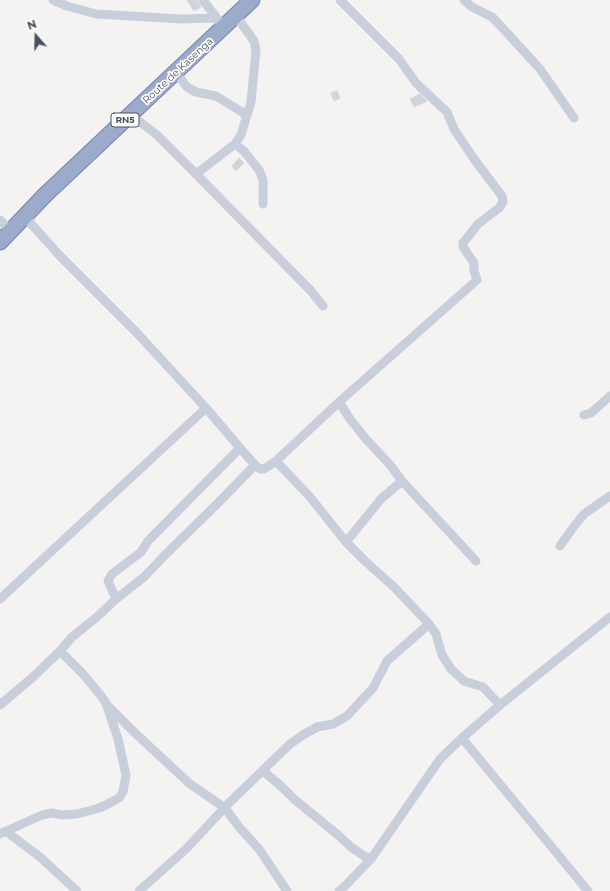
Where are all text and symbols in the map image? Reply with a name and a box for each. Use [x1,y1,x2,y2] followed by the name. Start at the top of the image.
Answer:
[16,16,56,56] north arrow
[25,17,38,33] text: N
[140,35,216,107] street label: Route de Kasenga
[111,113,139,127] road number: RN5

